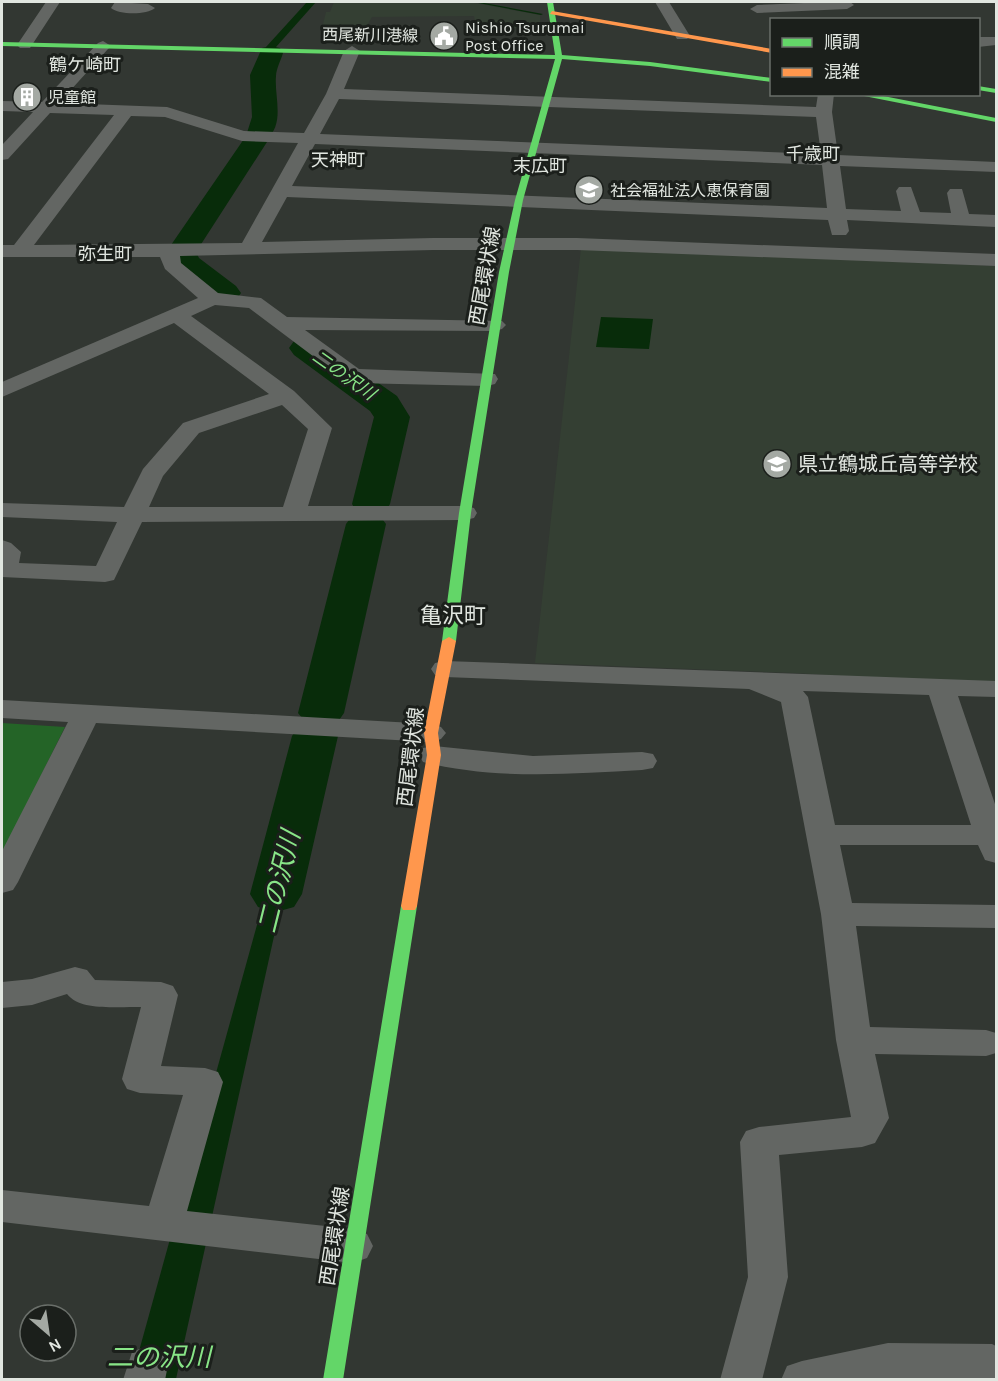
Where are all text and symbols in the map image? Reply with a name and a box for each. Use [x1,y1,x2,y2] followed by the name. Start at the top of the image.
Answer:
[465,18,585,55] place label: Nishio Tsurumai Post Office
[770,18,980,96] legend
[428,20,460,52] public building icon: Nishio Tsurumai Post Office
[322,25,418,45] street label: 西尾新川港線
[824,31,860,53] text: 順調
[49,54,121,76] district label: 鶴ケ崎町
[824,61,860,83] text: 混雑
[11,81,43,113] building icon: 児童館
[48,88,96,107] place label: 児童館
[786,143,840,165] district label: 千歳町
[311,149,365,171] district label: 天神町
[513,155,567,177] district label: 末広町
[573,174,605,206] school or university icon: 社会福祉法人恵保育園
[610,181,770,200] place label: 社会福祉法人恵保育園
[465,225,505,327] street label: 西尾環状線
[78,243,132,265] district label: 弥生町
[308,345,381,406] water label: 二の沢川
[761,448,793,480] school or university icon: 県立鶴城丘高等学校
[798,453,978,476] place label: 県立鶴城丘高等学校
[420,603,486,629] district label: 亀沢町
[393,706,429,808] street label: 西尾環状線
[251,825,307,936] water label: 二の沢川
[316,1185,354,1287] street label: 西尾環状線
[18,1303,78,1363] north arrow
[45,1335,65,1357] text: N
[107,1342,214,1373] water label: 二の沢川

